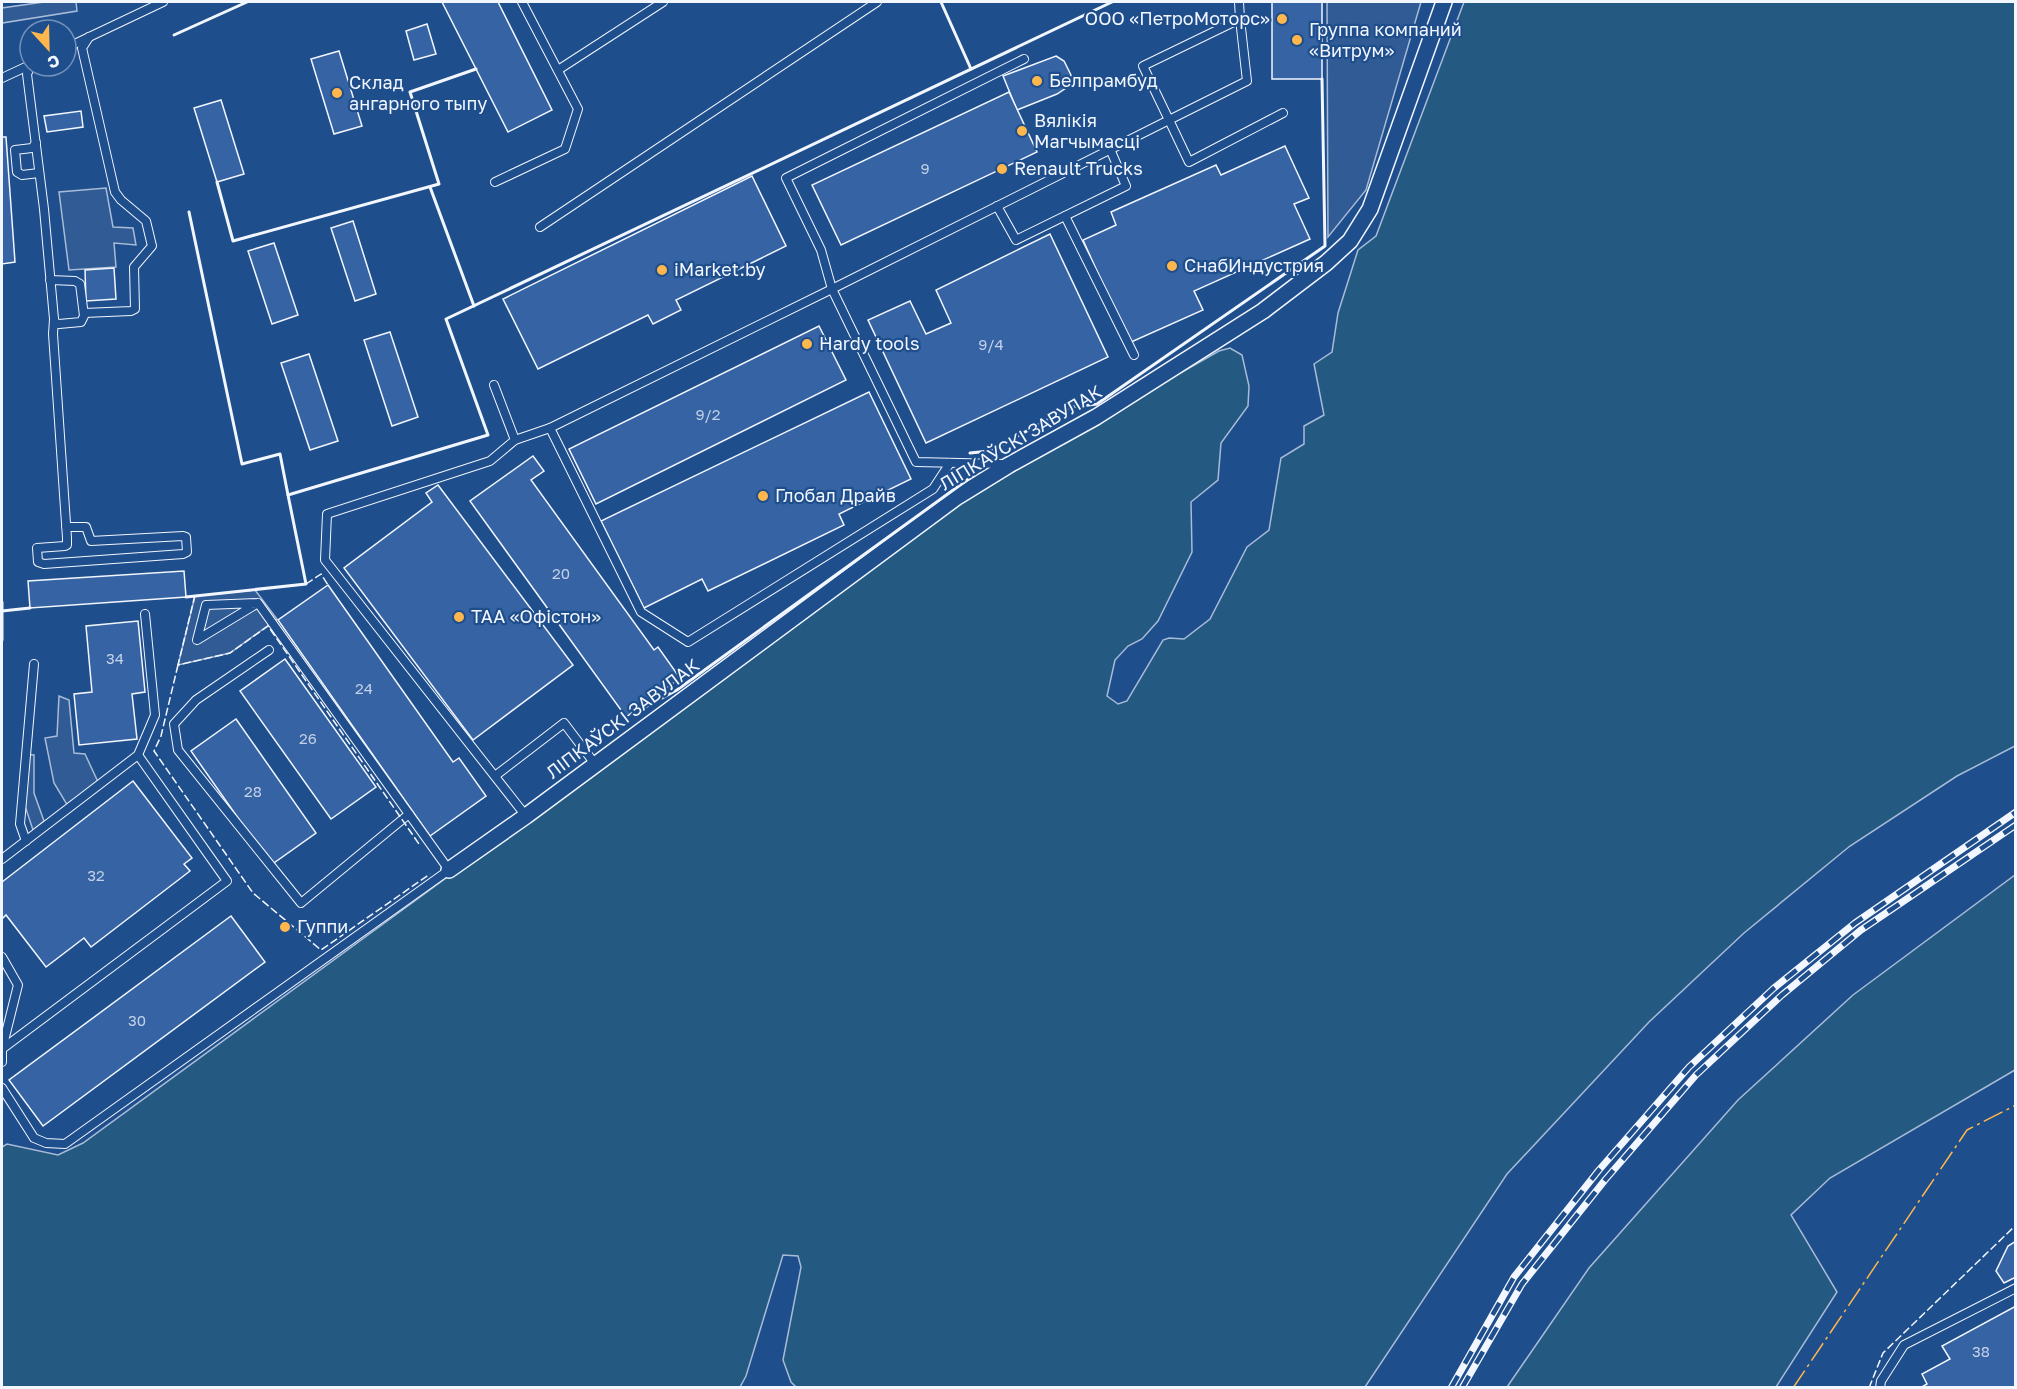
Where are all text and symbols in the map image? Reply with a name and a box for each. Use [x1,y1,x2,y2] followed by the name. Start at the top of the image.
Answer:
[1085,7,1270,29] place label: ООО «ПетроМоторс»
[1275,12,1289,26] marker: ООО «ПетроМоторс»
[18,18,78,78] north arrow
[1309,18,1462,61] place label: Группа компаний «Витрум»
[1290,33,1304,47] marker: Группа компаний «Витрум»
[45,51,63,73] text: С
[1049,69,1158,91] place label: Белпрамбуд
[349,71,487,114] place label: Склад ангарного тыпу
[1030,74,1044,88] marker: Белпрамбуд
[330,86,344,100] marker: Склад ангарного тыпу
[1034,109,1140,152] place label: Вялікія Магчымасці
[1015,124,1029,138] marker: Вялікія Магчымасці
[1014,157,1143,179] place label: Renault Trucks
[920,159,930,177] house number: 9
[995,162,1009,176] marker: Renault Trucks
[1184,254,1324,276] place label: СнабИндустрия
[674,258,766,280] place label: iMarket.by
[1165,259,1179,273] marker: СнабИндустрия
[655,263,669,277] marker: iMarket.by
[819,332,919,354] place label: Hardy tools
[978,335,1004,353] house number: 9/4
[800,337,814,351] marker: Hardy tools
[935,380,1106,494] street label: ЛІПКАЎСКІ ЗАВУЛАК
[696,405,720,423] house number: 9/2
[775,484,896,506] place label: Глобал Драйв
[756,489,770,503] marker: Глобал Драйв
[552,564,570,582] house number: 20
[471,605,601,627] place label: ТАА «Офістон»
[452,610,466,624] marker: ТАА «Офістон»
[106,649,124,667] house number: 34
[542,653,703,783] street label: ЛІПКАЎСКІ ЗАВУЛАК
[355,679,373,697] house number: 24
[299,729,317,747] house number: 26
[244,782,262,800] house number: 28
[87,866,105,884] house number: 32
[297,915,348,937] place label: Гуппи
[278,920,292,934] marker: Гуппи
[128,1011,146,1029] house number: 30
[1972,1342,1990,1360] house number: 38

